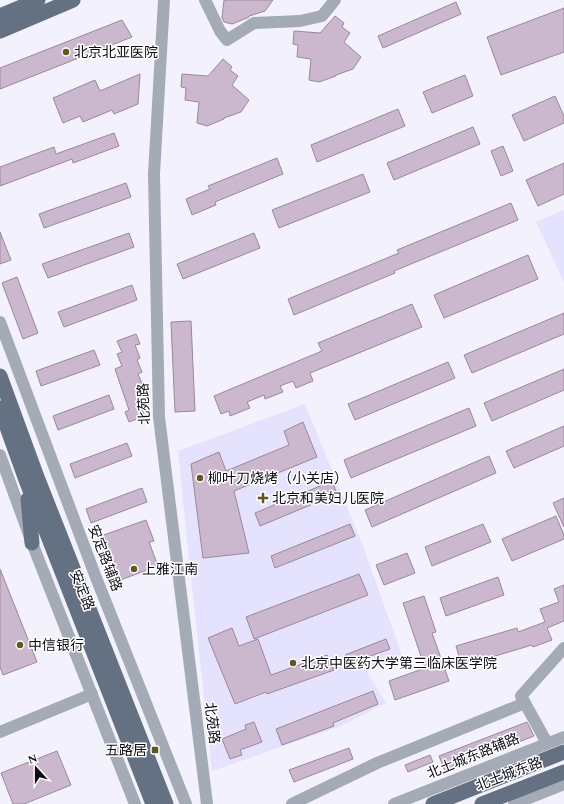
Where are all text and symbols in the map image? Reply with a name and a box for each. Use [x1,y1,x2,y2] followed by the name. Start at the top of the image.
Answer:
[74,42,158,63] place label: 北京北亚医院
[61,47,71,57] marker: 北京北亚医院
[132,382,156,426] street label: 北苑路
[208,468,348,489] place label: 柳叶刀烧烤（小关店）
[195,473,205,483] marker: 柳叶刀烧烤（小关店）
[272,488,384,509] place label: 北京和美妇儿医院
[257,492,269,504] marker: 北京和美妇儿医院
[83,522,127,594] street label: 安定路辅路
[142,559,198,580] place label: 上雅江南
[129,564,139,574] marker: 上雅江南
[64,567,100,613] street label: 安定路
[28,635,84,656] place label: 中信银行
[15,640,25,650] marker: 中信银行
[301,653,497,674] place label: 北京中医药大学第三临床医学院
[288,658,298,668] marker: 北京中医药大学第三临床医学院
[199,701,225,745] street label: 北苑路
[424,730,522,782] street label: 北土城东路辅路
[105,740,147,761] place label: 五路居
[150,745,160,755] marker: 五路居
[16,748,56,788] north arrow
[25,750,40,769] text: N
[473,754,545,794] street label: 北土城东路

